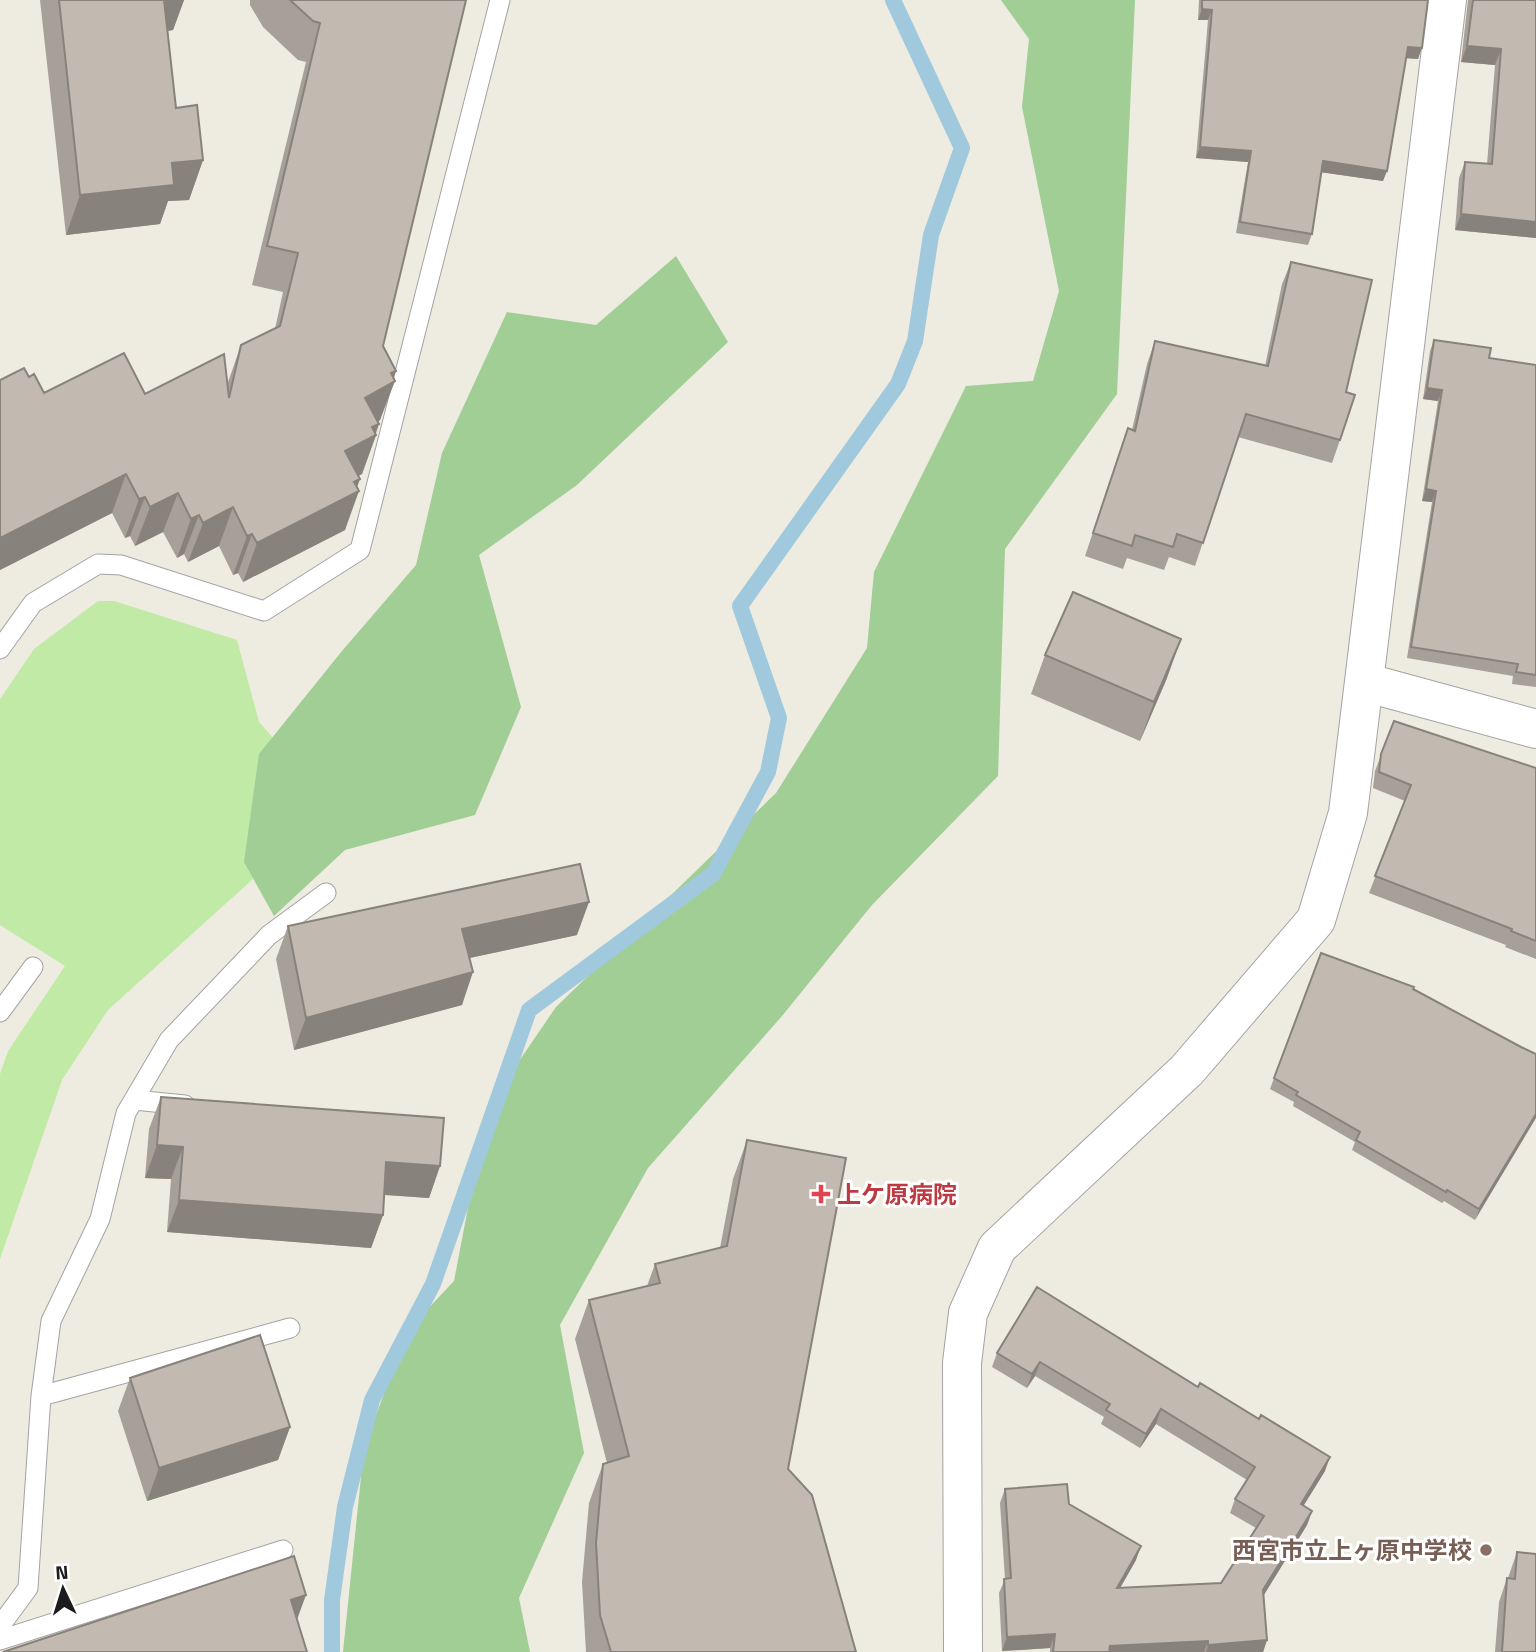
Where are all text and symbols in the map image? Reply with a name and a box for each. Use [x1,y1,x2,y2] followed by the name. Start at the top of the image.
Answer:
[837,1176,957,1212] place label: 上ケ原病院
[811,1184,831,1204] marker: 上ケ原病院
[1232,1532,1472,1568] place label: 西宮市立上ヶ原中学校
[1478,1542,1494,1558] marker: 西宮市立上ヶ原中学校
[28,1554,98,1624] north arrow
[54,1557,69,1586] text: N

